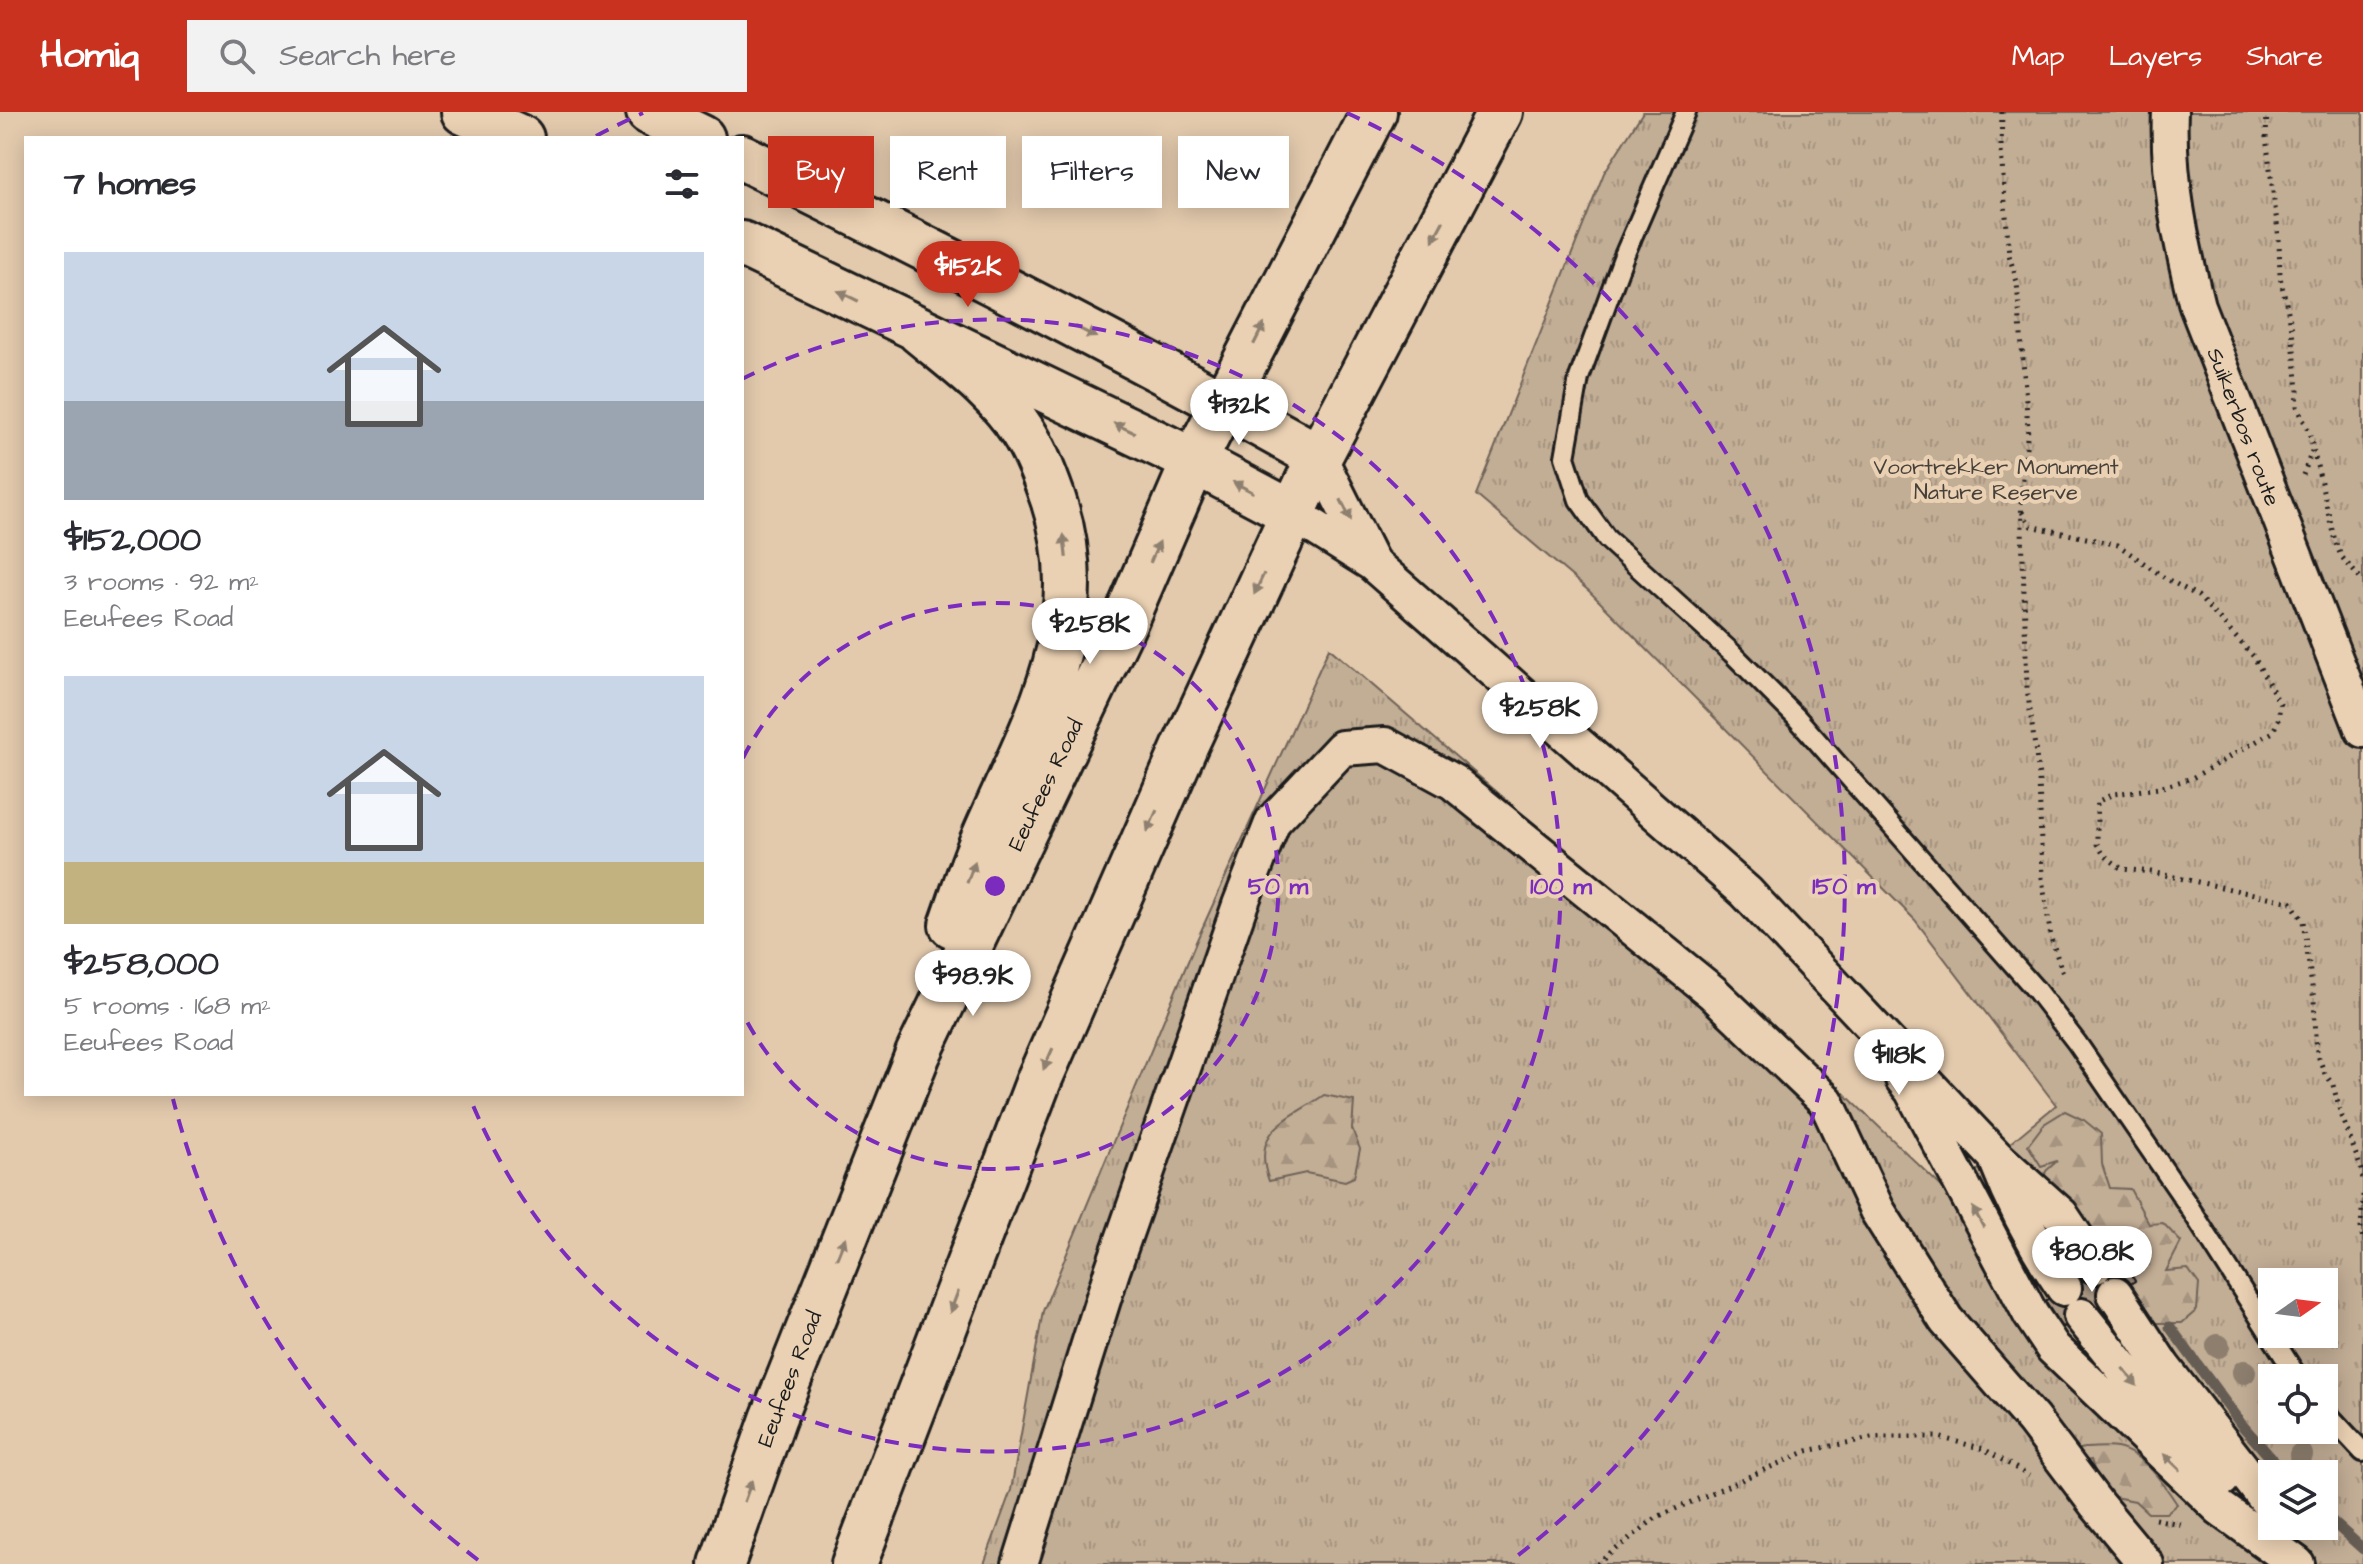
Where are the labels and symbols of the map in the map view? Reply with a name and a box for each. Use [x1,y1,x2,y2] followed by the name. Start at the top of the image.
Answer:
[1431,219,1444,242] one-way arrow
[912,241,1024,309] pin: $152K
[837,289,860,303] one-way arrow
[1251,323,1265,345] one-way arrow
[1075,326,1098,339] one-way arrow
[2199,343,2287,511] street label: Suikerbos route
[1183,379,1295,447] pin: $132K
[1112,421,1135,435] one-way arrow
[1873,452,2119,508] park label: Voortrekker Monument Nature Reserve
[1232,481,1254,495] one-way arrow
[1339,498,1352,521] one-way arrow
[1058,533,1071,558] one-way arrow
[1148,540,1161,563] one-way arrow
[1252,572,1266,596] one-way arrow
[1034,598,1146,666] pin: $258K
[1484,682,1596,750] pin: $258K
[1001,714,1091,856] street label: Eeufees Road
[1146,809,1159,833] one-way arrow
[965,860,978,884] one-way arrow
[1248,870,1309,904] text: 50 m
[1530,870,1592,904] text: 100 m
[1812,870,1876,904] text: 150 m
[981,872,1009,900] centre of rings
[908,950,1038,1018] pin: $98.9K
[1843,1029,1955,1097] pin: $118K
[1042,1047,1055,1071] one-way arrow
[1972,1205,1985,1228] one-way arrow
[2027,1226,2157,1294] pin: $80.8K
[835,1236,848,1260] one-way arrow
[2258,1268,2338,1348] north arrow
[947,1290,960,1314] one-way arrow
[750,1307,830,1451] street label: Eeufees Road
[2122,1367,2138,1387] one-way arrow
[2163,1453,2182,1471] one-way arrow
[742,1478,755,1502] one-way arrow

